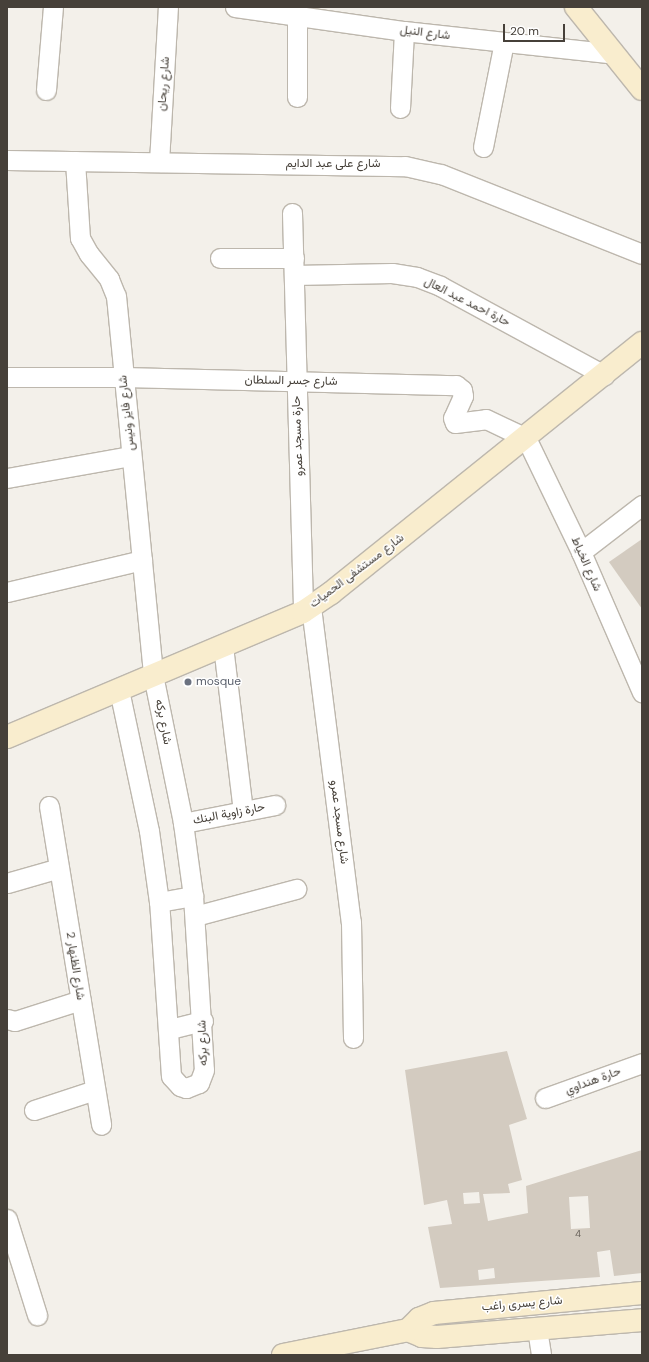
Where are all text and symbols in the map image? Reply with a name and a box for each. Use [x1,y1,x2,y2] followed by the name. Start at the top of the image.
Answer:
[505,16,567,42] scale bar
[399,23,451,43] street label: شارع النيل
[510,23,539,39] text: 20 m
[155,56,173,112] street label: شارع ريحان
[285,157,381,171] street label: شارع على عبد الدايم
[422,274,512,330] street label: حارة احمد عبد العال
[244,373,338,389] street label: شارع جسر السلطان
[116,375,138,451] street label: شارع فايز ونيس
[289,396,307,476] street label: حارة مسجد عمرو
[307,531,407,611] street label: شارع مستشفى الحميات
[568,535,604,593] street label: شارع الخياط
[196,675,241,689] place label: mosque
[183,677,193,687] marker: mosque
[152,698,174,746] street label: شارع بركه
[327,779,351,865] street label: شارع مسجد عمرو
[192,800,266,828] street label: حارة زاوية البنك
[62,931,88,1001] street label: شارع الظنهار 2
[195,1020,211,1066] street label: شارع بركه
[563,1064,623,1098] street label: حارة هنداوي
[575,1228,581,1240] house number: 4
[481,1293,563,1315] street label: شارع يسرى راغب

